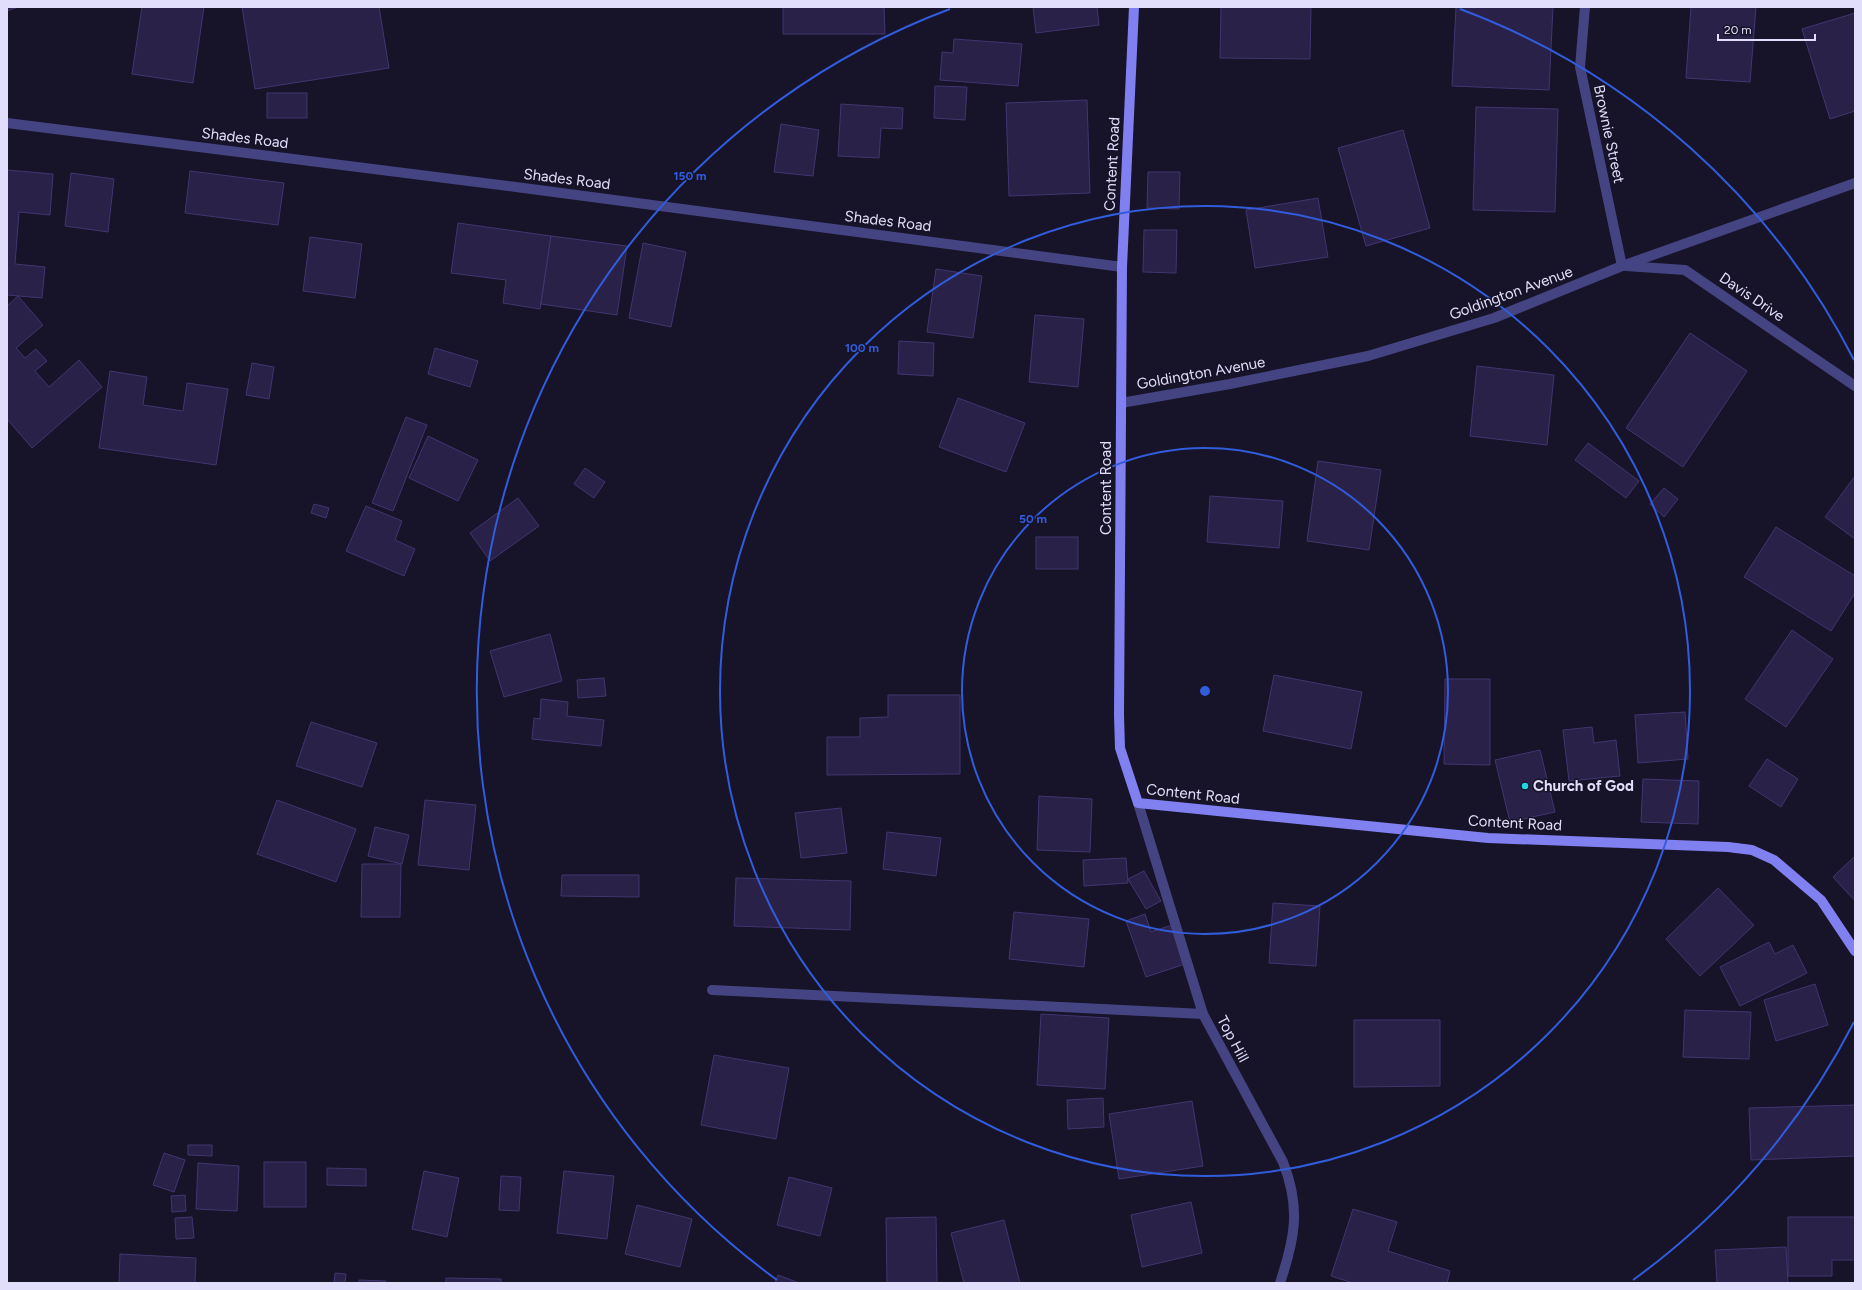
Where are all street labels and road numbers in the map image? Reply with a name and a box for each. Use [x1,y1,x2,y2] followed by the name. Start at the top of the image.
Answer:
[1590,83,1628,185] street label: Brownie Street
[1101,117,1123,211] street label: Content Road
[201,124,289,152] street label: Shades Road
[523,165,611,193] street label: Shades Road
[844,207,932,235] street label: Shades Road
[1447,262,1575,324] street label: Goldington Avenue
[1716,269,1788,325] street label: Davis Drive
[1135,353,1267,393] street label: Goldington Avenue
[1097,441,1115,535] street label: Content Road
[1145,780,1241,808] street label: Content Road
[1468,812,1562,834] street label: Content Road
[1213,1013,1253,1065] street label: Top Hill

